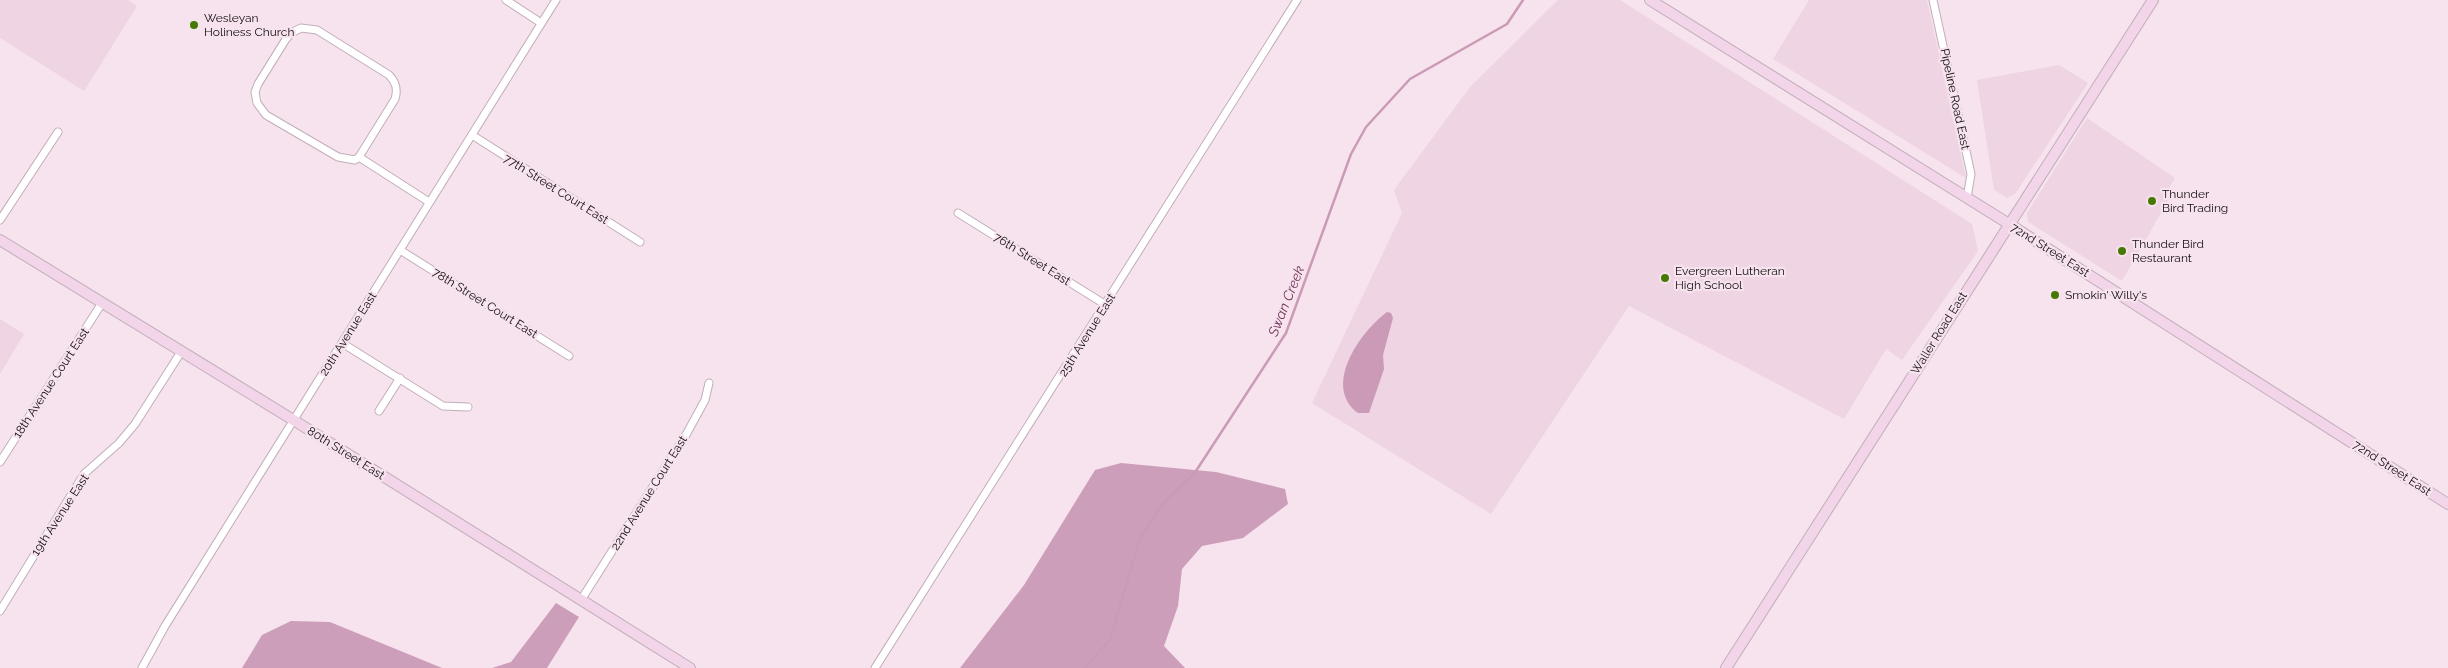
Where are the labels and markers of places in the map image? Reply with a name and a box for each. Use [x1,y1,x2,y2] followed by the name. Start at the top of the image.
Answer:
[204,11,294,39] place label: Wesleyan Holiness Church
[188,19,200,31] marker: Wesleyan Holiness Church
[2162,187,2228,215] place label: Thunder Bird Trading
[2146,195,2158,207] marker: Thunder Bird Trading
[2132,237,2204,265] place label: Thunder Bird Restaurant
[2116,245,2128,257] marker: Thunder Bird Restaurant
[1675,264,1785,292] place label: Evergreen Lutheran High School
[1659,272,1671,284] marker: Evergreen Lutheran High School
[2065,288,2147,302] place label: Smokin' Willy's
[2049,289,2061,301] marker: Smokin' Willy's

